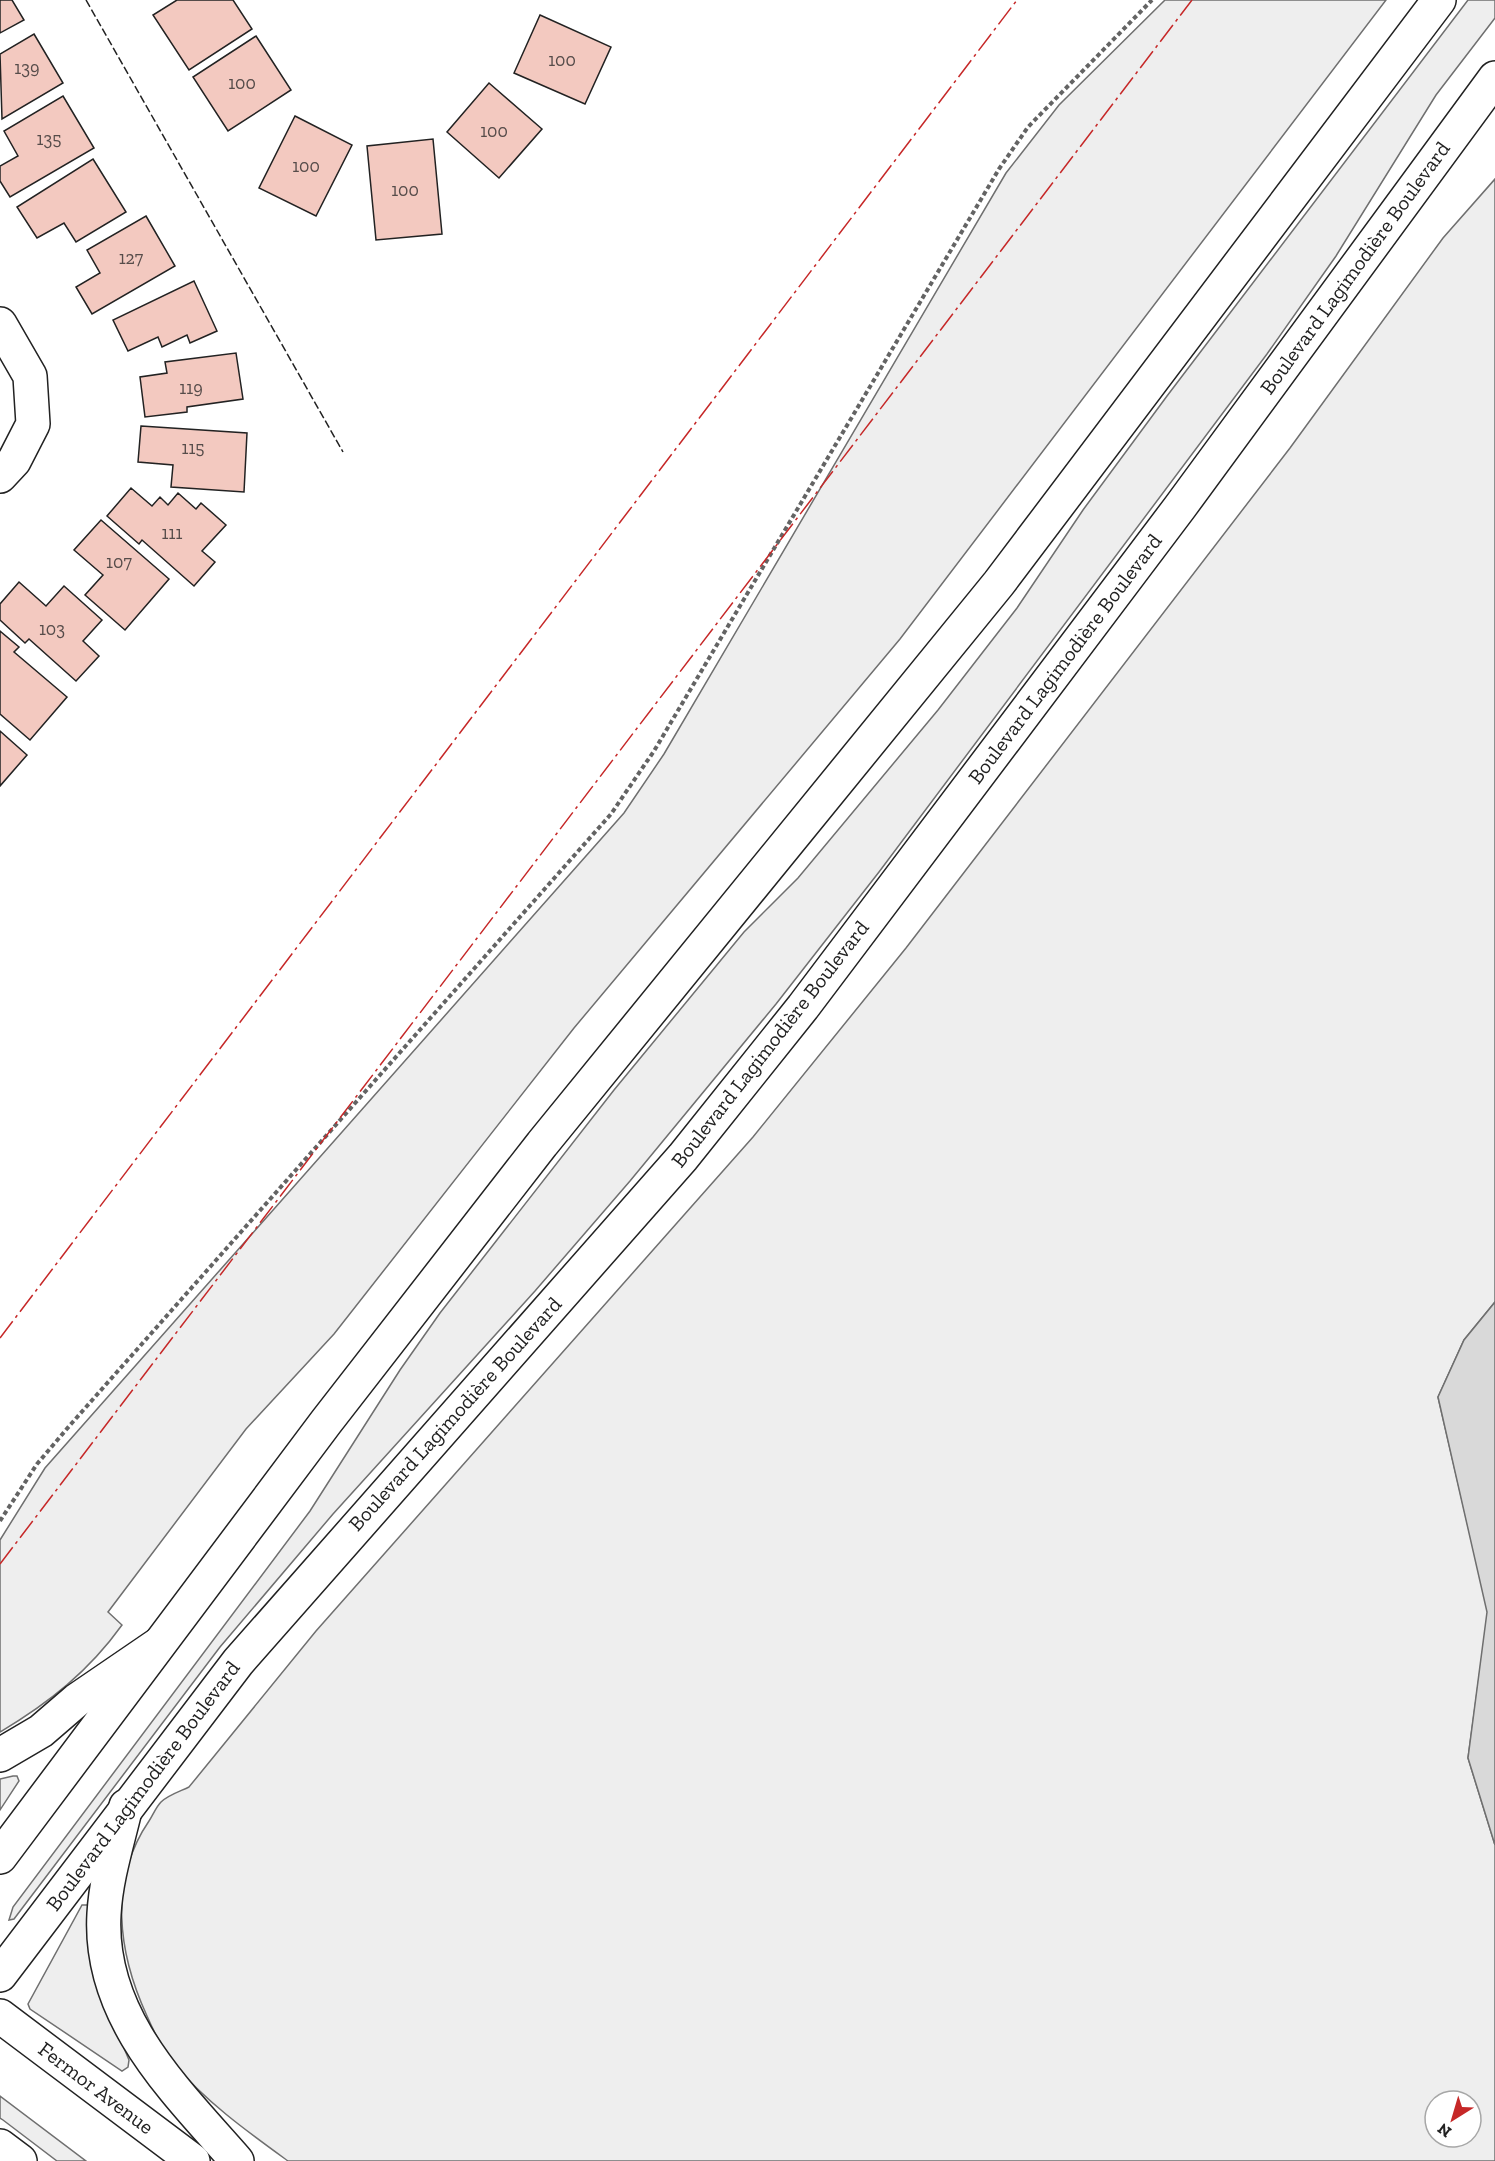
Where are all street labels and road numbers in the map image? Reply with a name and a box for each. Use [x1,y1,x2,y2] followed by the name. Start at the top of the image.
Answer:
[1254,136,1455,399] street label: Boulevard Lagimodière Boulevard
[962,528,1167,789] street label: Boulevard Lagimodière Boulevard
[665,915,874,1172] street label: Boulevard Lagimodière Boulevard
[343,1291,567,1536] street label: Boulevard Lagimodière Boulevard
[40,1655,245,1916] street label: Boulevard Lagimodière Boulevard
[34,2036,159,2139] street label: Fermor Avenue

